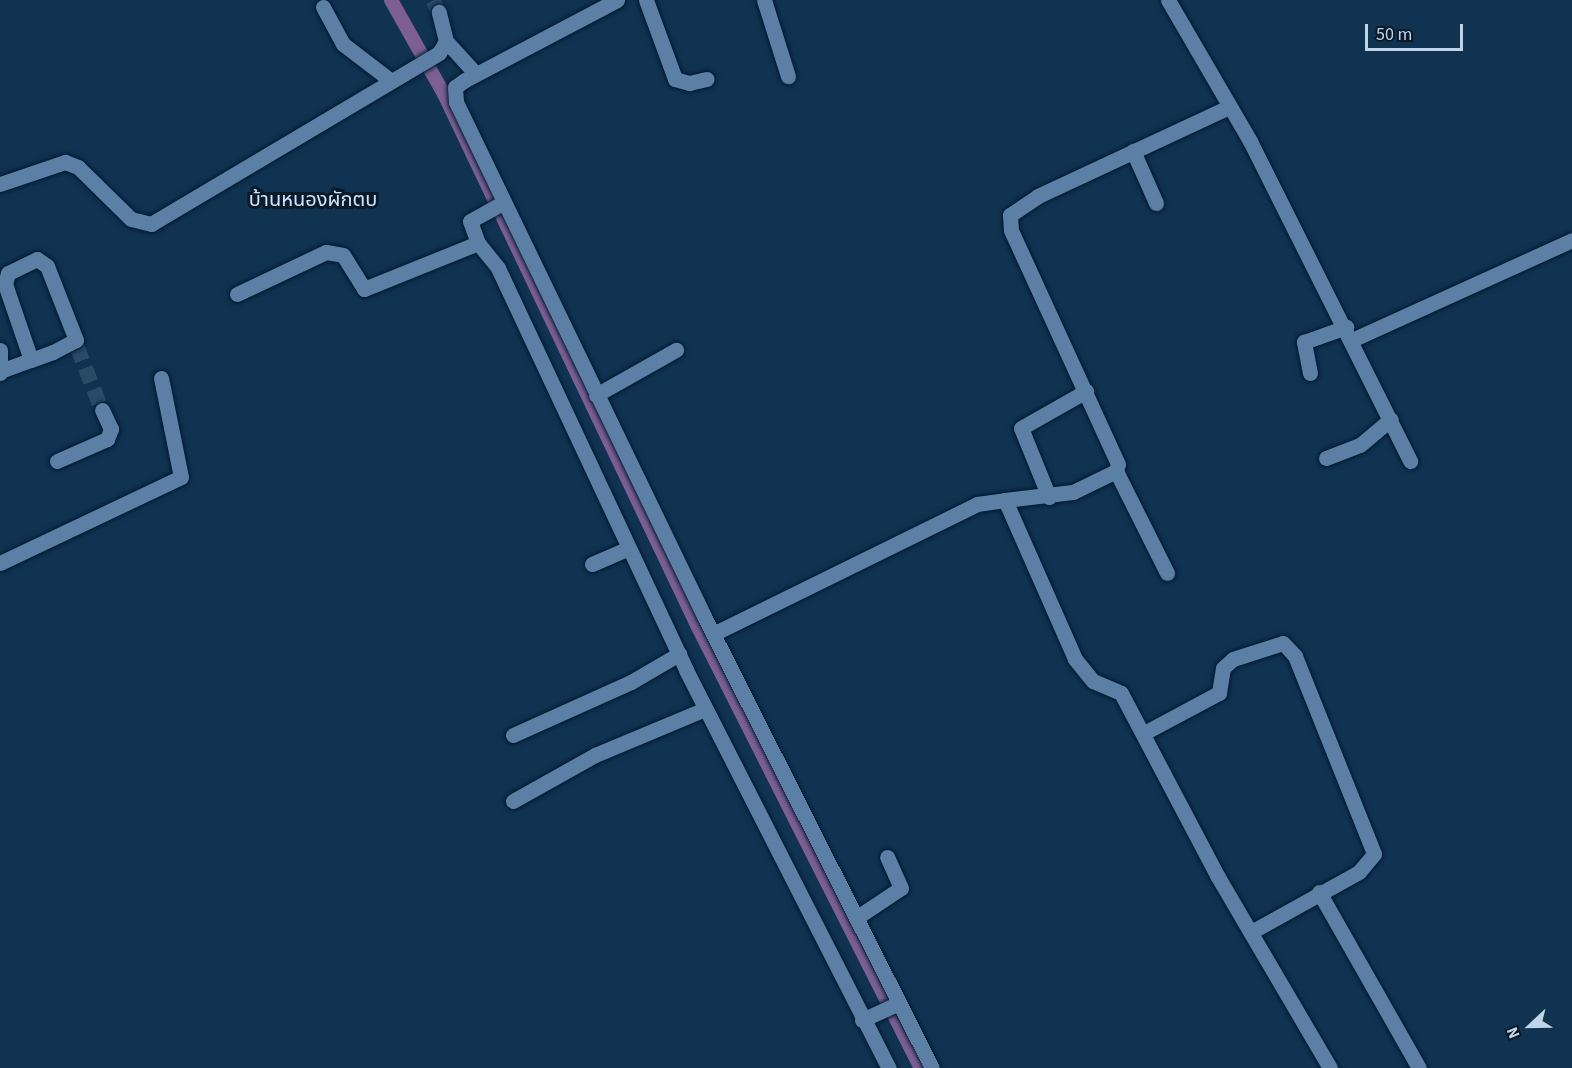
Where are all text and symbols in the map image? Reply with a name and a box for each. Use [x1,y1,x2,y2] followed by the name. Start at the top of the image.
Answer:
[1368,12,1466,50] scale bar
[1376,22,1412,47] text: 50 m
[249,188,377,212] district label: บ้านหนองผักตบ
[1500,996,1560,1056] north arrow
[1501,1024,1526,1042] text: N

